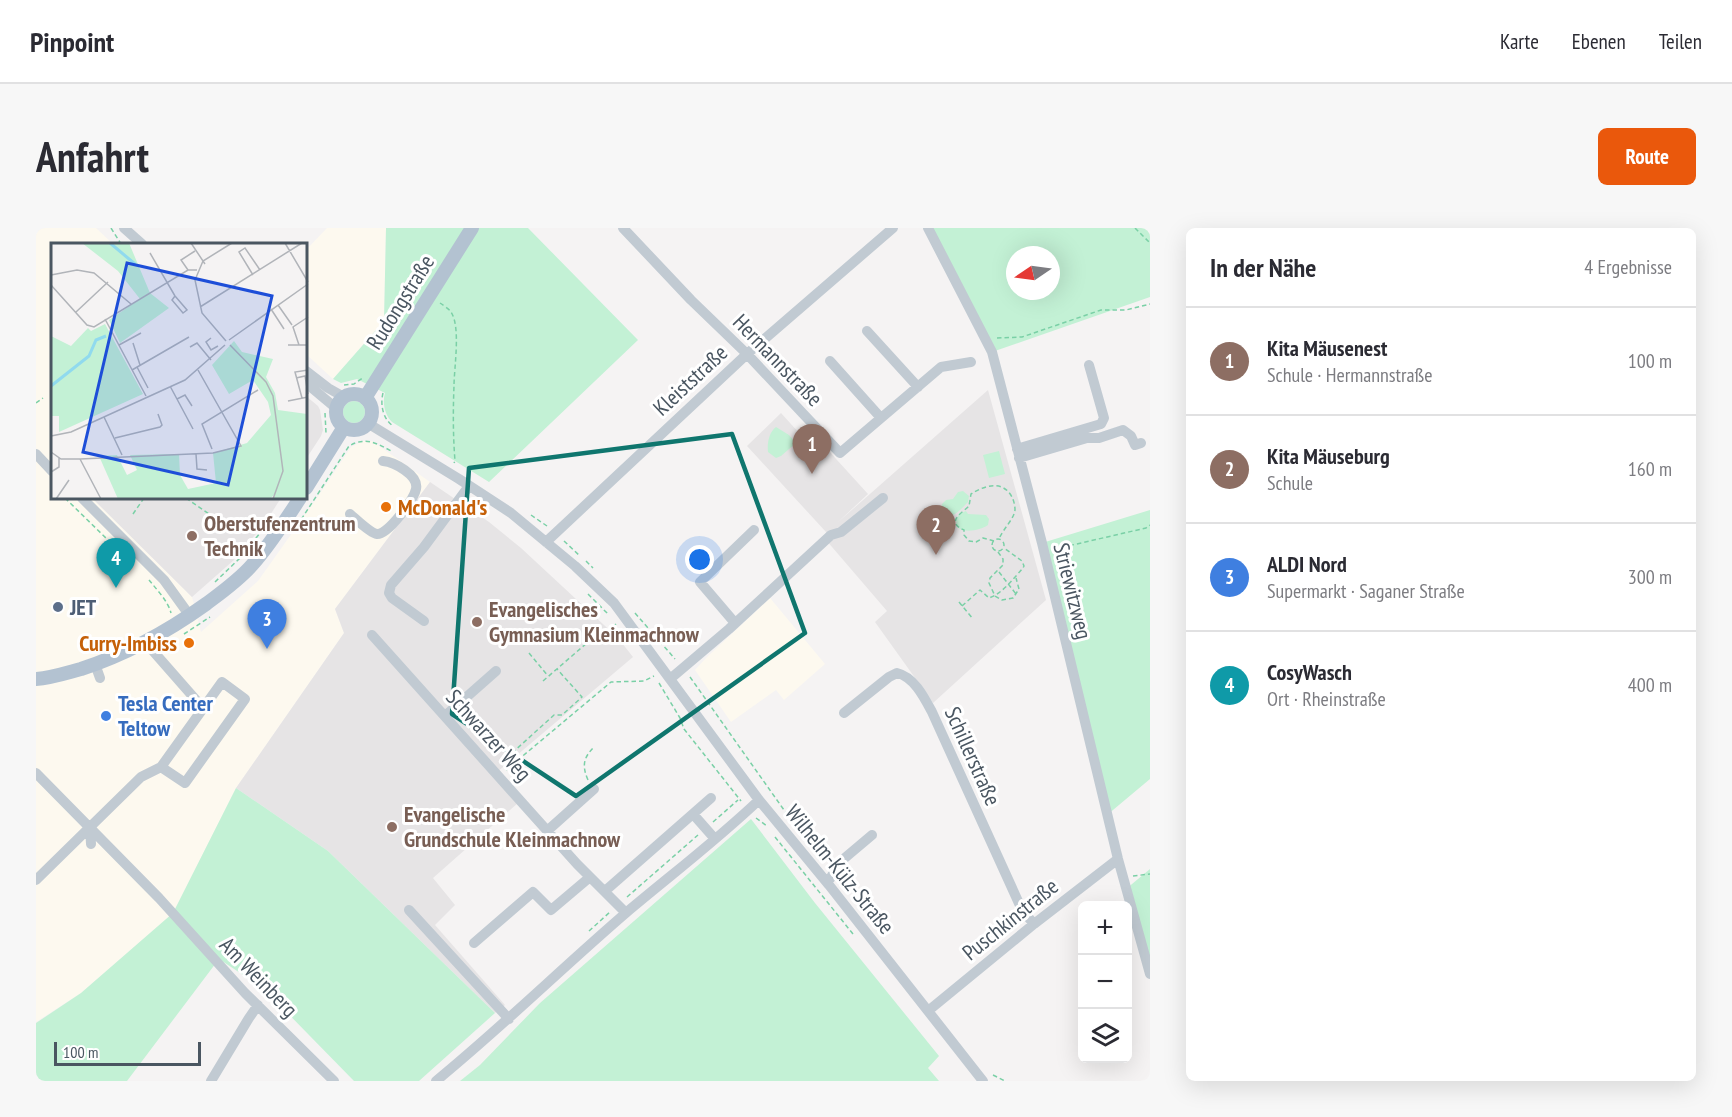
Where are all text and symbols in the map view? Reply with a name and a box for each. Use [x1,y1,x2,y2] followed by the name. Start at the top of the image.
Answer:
[30,23,114,60] text: Pinpoint
[1500,28,1539,55] text: Karte
[1572,28,1626,55] text: Ebenen
[1659,28,1702,55] text: Teilen
[1598,128,1696,185] button: Route
[36,129,149,184] text: Anfahrt
[51,243,308,500] inset map
[1006,246,1060,300] north arrow
[360,249,440,355] street label: Rudongstraße
[1210,251,1316,284] text: In der Nähe
[1584,254,1672,280] text: 4 Ergebnisse
[727,308,829,412] street label: Hermannstraße
[1267,334,1387,362] text: Kita Mäusenest
[647,339,733,421] street label: Kleiststraße
[1225,348,1234,374] text: 1
[1628,348,1672,374] text: 100 m
[1267,362,1433,388] text: Schule · Hermannstraße
[792,424,832,474] pin: 1
[1267,442,1390,470] text: Kita Mäuseburg
[1225,456,1234,482] text: 2
[1628,456,1672,482] text: 160 m
[1267,470,1313,496] text: Schule
[398,493,487,521] place label: McDonald's
[379,500,393,514] marker: McDonald's
[916,506,956,555] pin: 2
[204,509,356,562] place label: Oberstufenzentrum Technik
[185,529,199,543] marker: Oberstufenzentrum Technik
[96,538,136,588] pin: 4
[1048,540,1098,642] street label: Striewitzweg
[685,545,714,574] your location
[1267,550,1347,578] text: ALDI Nord
[1225,564,1234,590] text: 3
[1628,564,1672,590] text: 300 m
[1267,578,1465,604] text: Supermarkt · Saganer Straße
[69,593,97,621] place label: JET
[489,595,700,648] place label: Evangelisches Gymnasium Kleinmachnow
[51,600,65,614] marker: JET
[248,600,286,649] pin: 3
[470,615,484,629] marker: Evangelisches Gymnasium Kleinmachnow
[79,629,177,657] place label: Curry-Imbiss
[182,636,196,650] marker: Curry-Imbiss
[1267,658,1352,686] text: CosyWasch
[1225,672,1234,698] text: 4
[1628,672,1672,698] text: 400 m
[440,683,538,787] street label: Schwarzer Weg
[1267,686,1386,712] text: Ort · Rheinstraße
[118,689,213,742] place label: Tesla Center Teltow
[939,702,1007,810] street label: Schillerstraße
[99,709,113,723] marker: Tesla Center Teltow
[779,799,901,939] street label: Wilhelm-Külz-Straße
[404,800,621,853] place label: Evangelische Grundschule Kleinmachnow
[385,820,399,834] marker: Evangelische Grundschule Kleinmachnow
[957,872,1063,966] street label: Puschkinstraße
[1078,901,1132,1063] map controls
[1078,901,1132,955] button: +
[214,931,304,1023] street label: Am Weinberg
[1078,955,1132,1009] button: −
[1078,1009,1132,1063] button: layers
[54,1039,201,1066] scale bar
[63,1042,98,1062] text: 100 m

